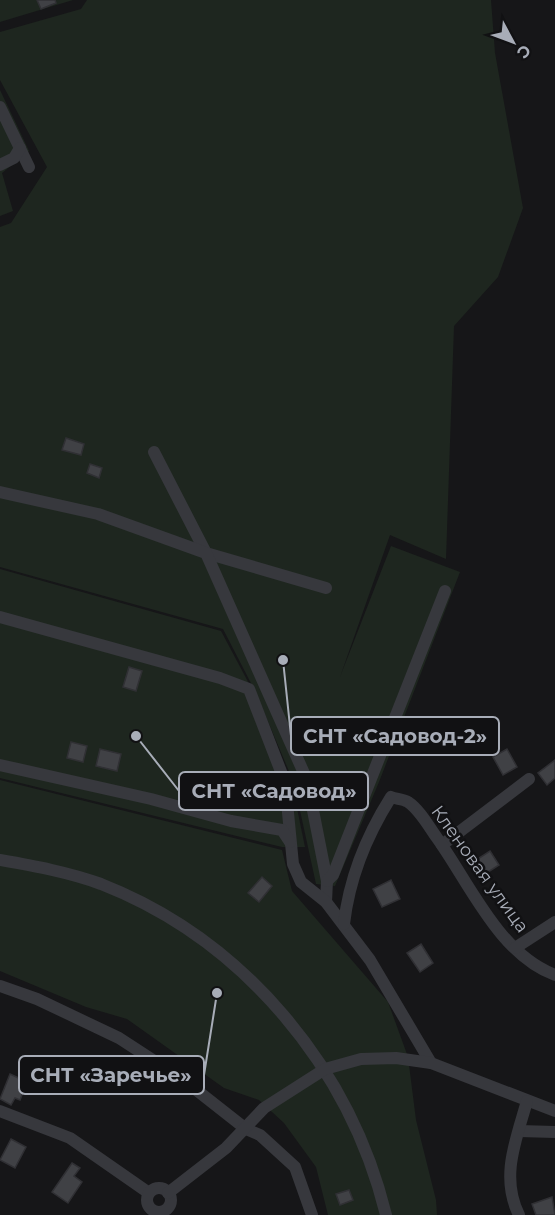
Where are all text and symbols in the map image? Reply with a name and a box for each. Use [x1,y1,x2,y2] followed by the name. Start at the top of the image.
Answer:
[483,12,543,72] north arrow
[513,41,535,62] text: С
[291,717,499,755] callout: СНТ «Садовод-2»
[303,724,487,748] text: СНТ «Садовод-2»
[179,772,368,810] callout: СНТ «Садовод»
[192,779,357,803] text: СНТ «Садовод»
[427,801,533,937] street label: Кленовая улица
[19,1056,204,1094] callout: СНТ «Заречье»
[30,1063,192,1087] text: СНТ «Заречье»

